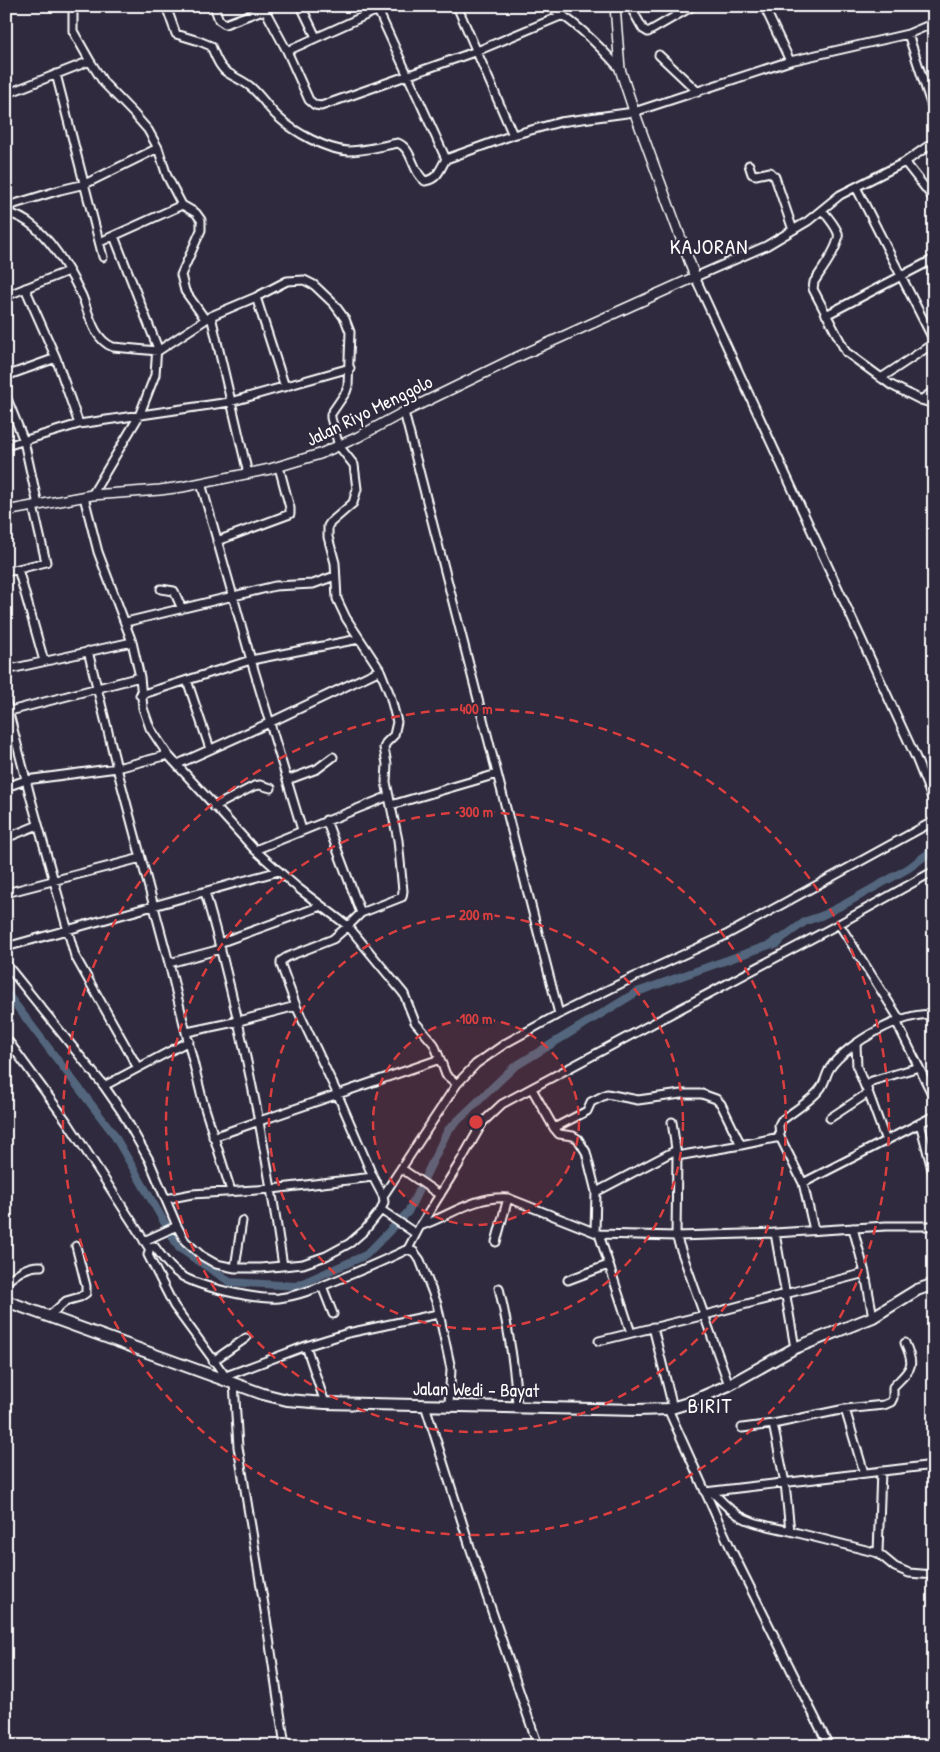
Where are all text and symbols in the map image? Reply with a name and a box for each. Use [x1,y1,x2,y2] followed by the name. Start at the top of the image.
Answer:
[670,232,748,261] district label: KAJORAN
[301,368,437,452] street label: Jalan Riyo Menggolo
[460,698,492,719] text: 400 m
[459,801,493,822] text: 300 m
[459,904,493,925] text: 200 m
[460,1008,492,1029] text: 100 m
[467,1113,485,1131] centre of rings
[413,1375,540,1403] street label: Jalan Wedi - Bayat
[688,1391,733,1420] district label: BIRIT

